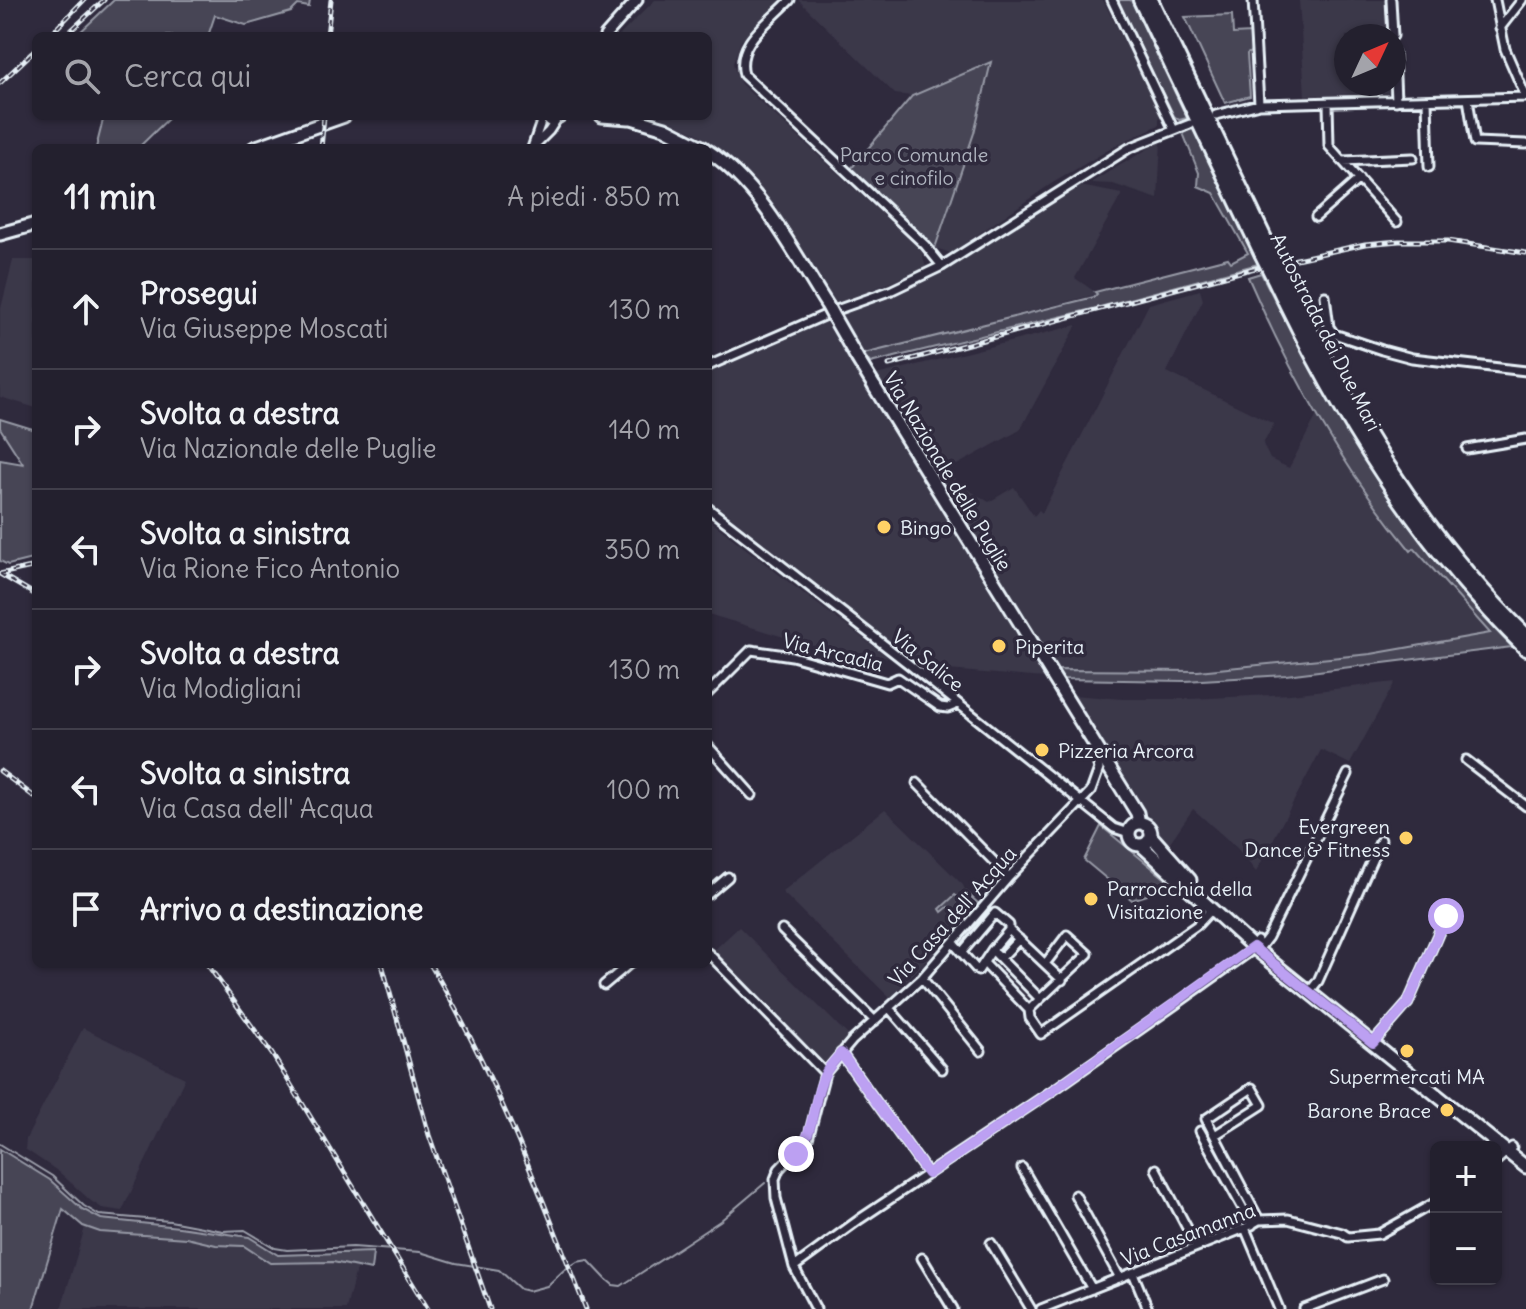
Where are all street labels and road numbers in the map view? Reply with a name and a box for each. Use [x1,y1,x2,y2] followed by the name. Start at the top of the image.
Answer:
[1265,229,1387,435] street label: Autostrada dei Due Mari
[879,367,1017,575] street label: Via Nazionale delle Puglie
[887,623,969,697] street label: Via Salice
[780,627,886,677] street label: Via Arcadia
[883,841,1021,991] street label: Via Casa dell' Acqua
[1117,1197,1259,1271] street label: Via Casamanna

